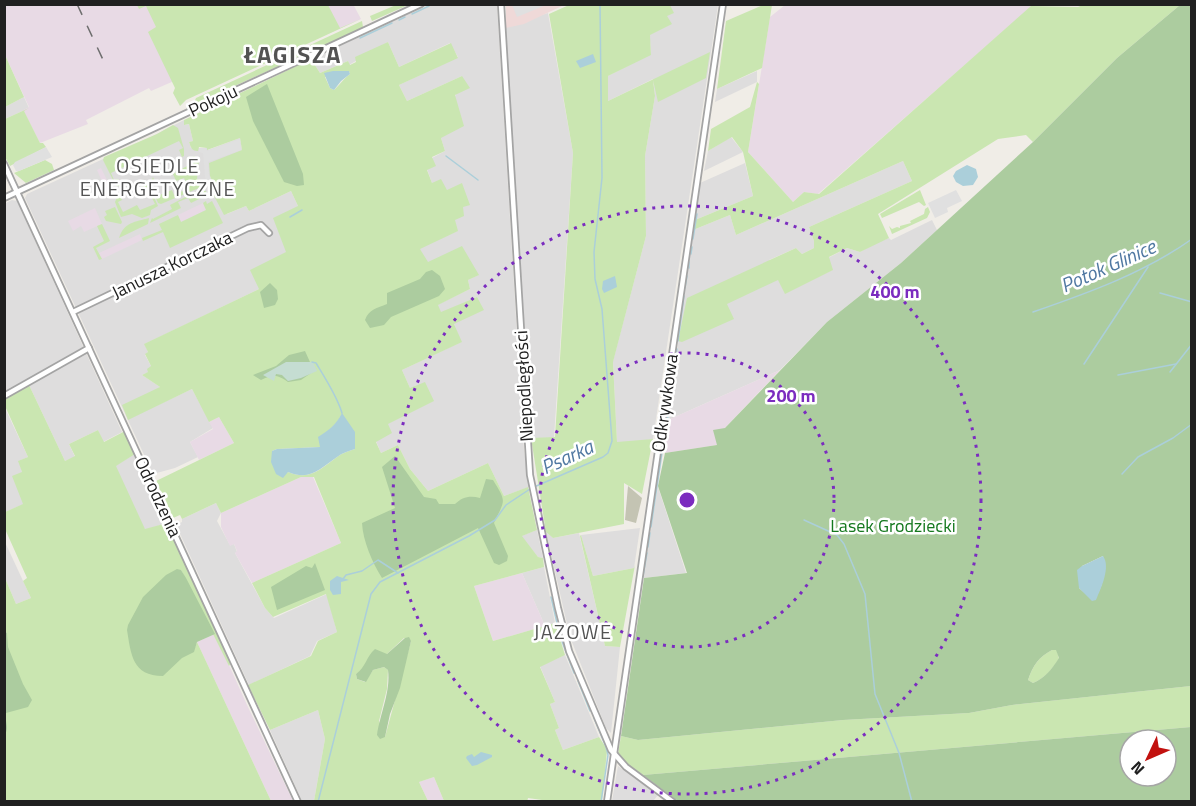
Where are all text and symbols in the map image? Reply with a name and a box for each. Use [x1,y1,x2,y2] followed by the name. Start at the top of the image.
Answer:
[243,36,342,72] district label: ŁAGISZA
[184,77,242,124] street label: Pokoju
[80,150,236,204] district label: OSIEDLE ENERGETYCZNE
[107,224,237,305] street label: Janusza Korczaka
[1055,230,1162,300] water label: Potok Glinice
[870,278,920,305] text: 400 m
[507,330,540,442] street label: Niepodległości
[644,352,685,454] street label: Odkrywkowa
[766,382,816,409] text: 200 m
[536,431,599,482] water label: Psarka
[128,452,189,542] street label: Odrodzenia
[677,490,697,510] centre of rings
[830,512,956,539] park label: Lasek Grodziecki
[533,616,613,647] district label: JAZOWE
[1118,728,1178,788] north arrow
[1125,756,1150,781] text: N

